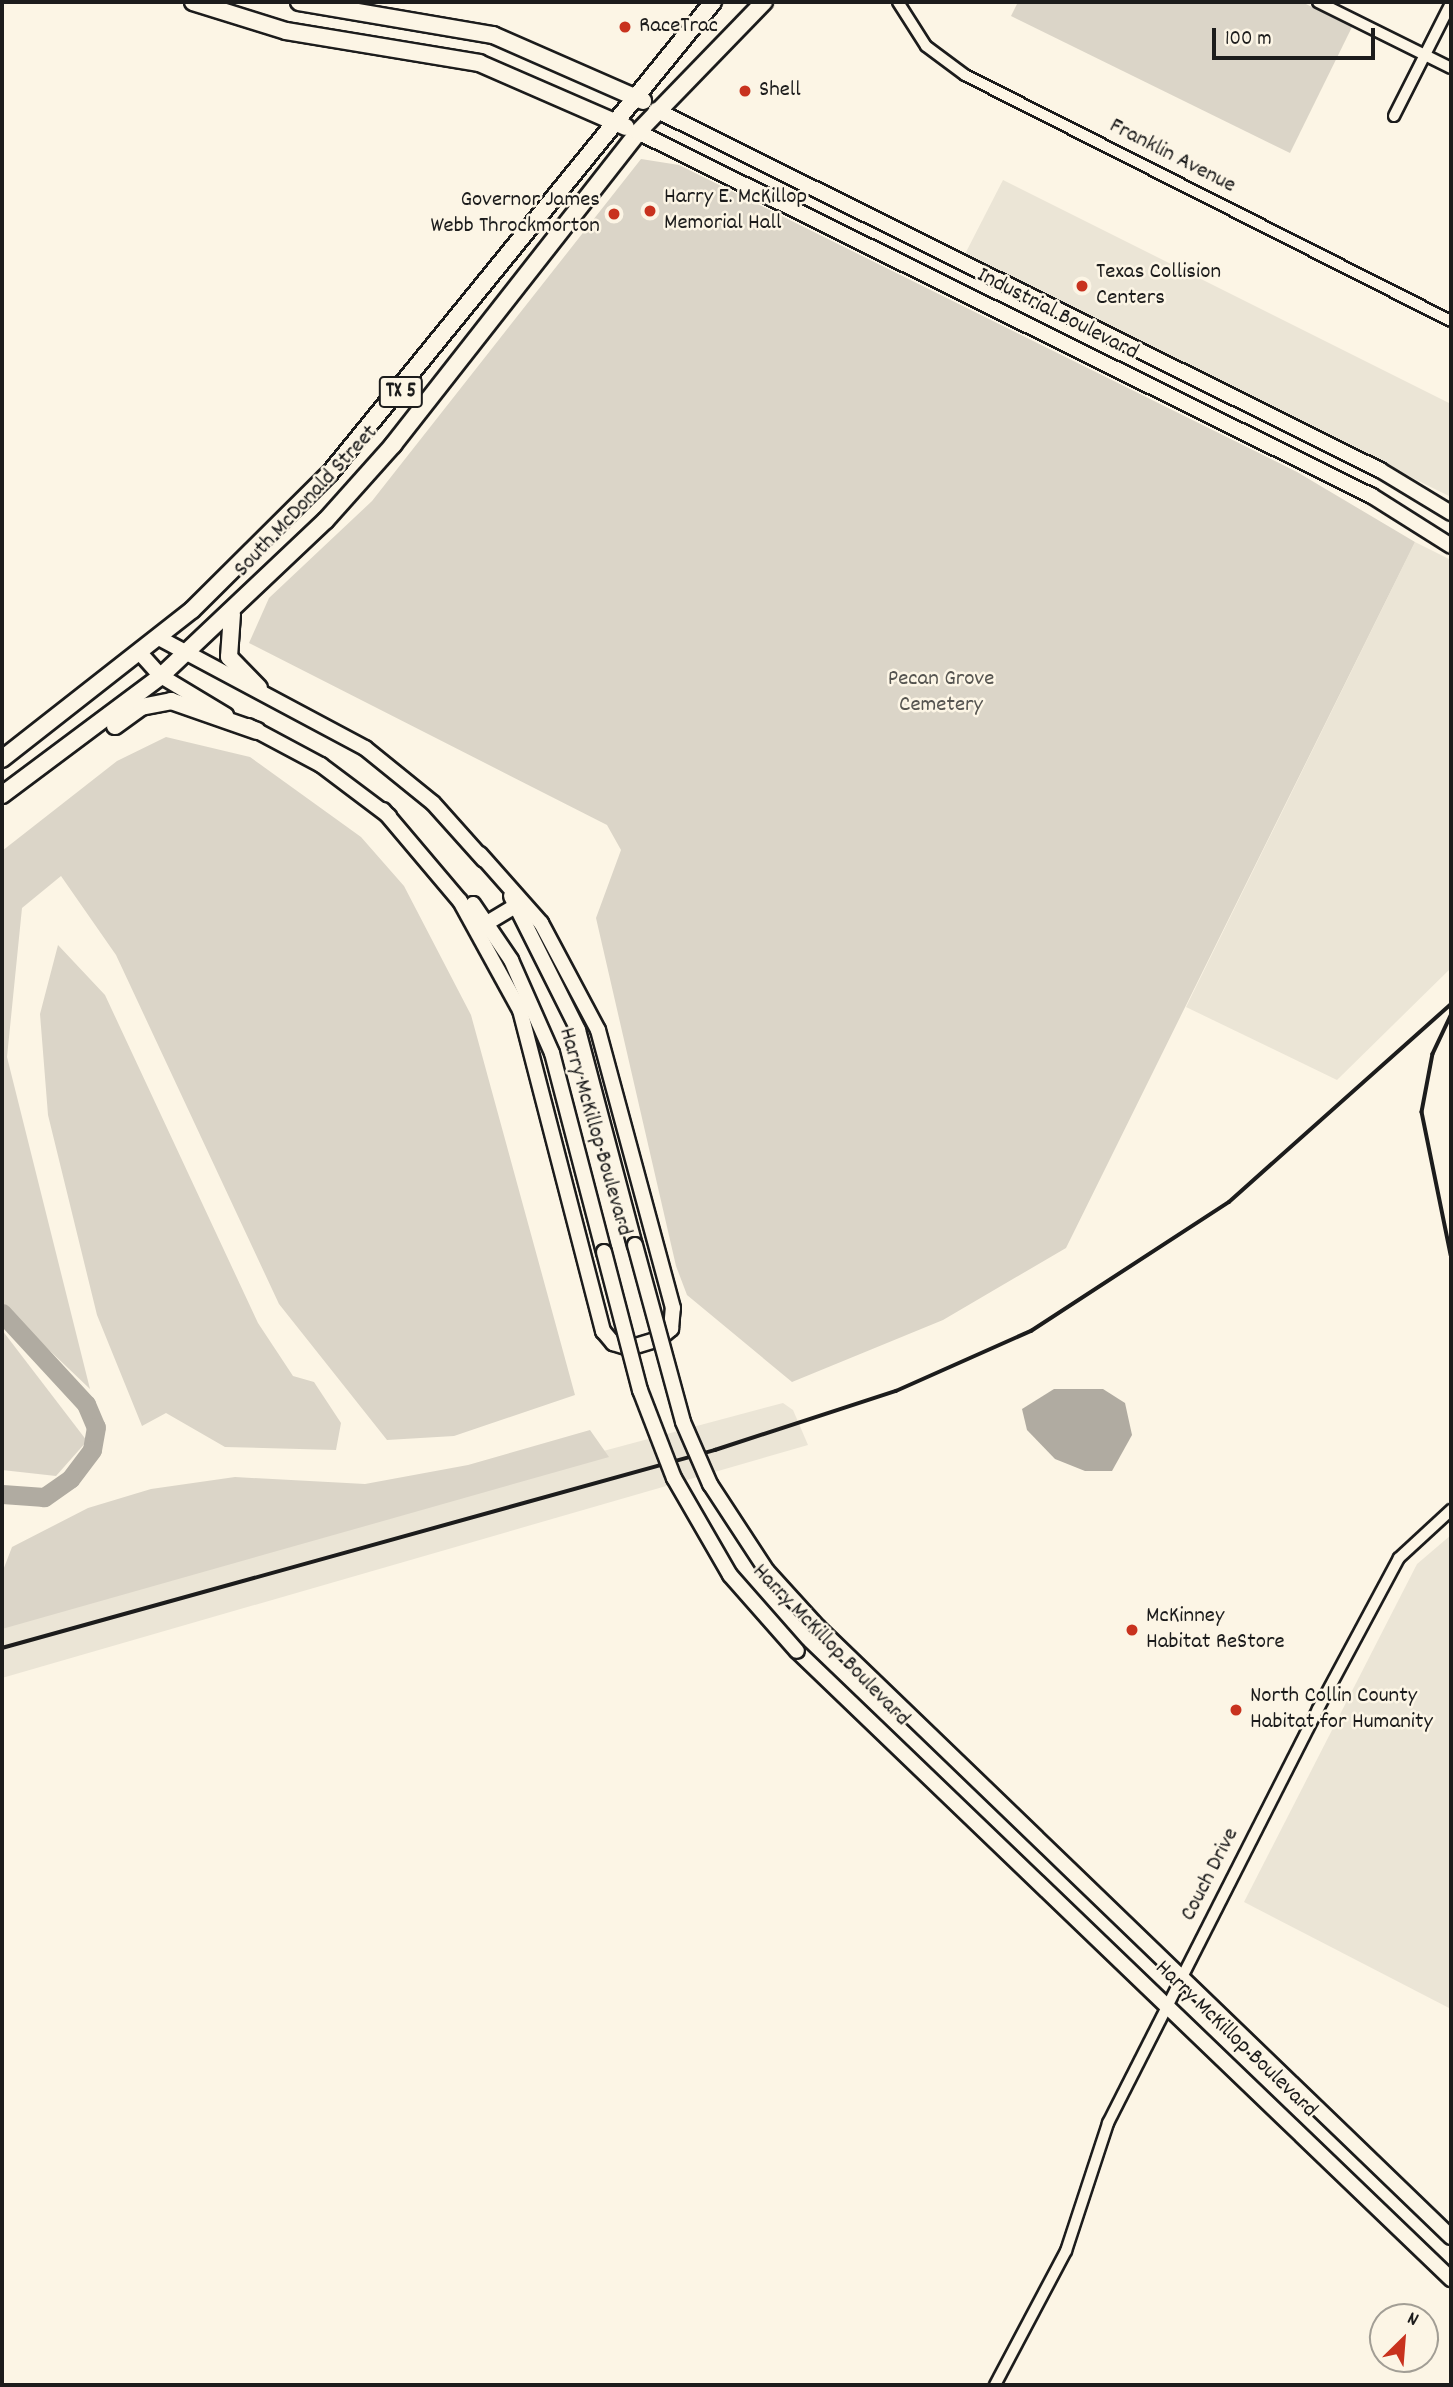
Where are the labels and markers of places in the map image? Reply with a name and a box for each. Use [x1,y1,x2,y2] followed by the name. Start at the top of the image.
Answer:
[639,13,718,41] place label: RaceTrac
[617,19,633,35] marker: RaceTrac
[759,77,801,105] place label: Shell
[737,83,753,99] marker: Shell
[664,184,807,238] place label: Harry E. McKillop Memorial Hall
[430,187,600,241] place label: Governor James Webb Throckmorton
[642,203,658,219] marker: Harry E. McKillop Memorial Hall
[606,206,622,222] marker: Governor James Webb Throckmorton
[1096,259,1221,313] place label: Texas Collision Centers
[1074,278,1090,294] marker: Texas Collision Centers
[1146,1603,1285,1657] place label: McKinney Habitat ReStore
[1124,1622,1140,1638] marker: McKinney Habitat ReStore
[1250,1683,1433,1737] place label: North Collin County Habitat for Humanity
[1228,1702,1244,1718] marker: North Collin County Habitat for Humanity

